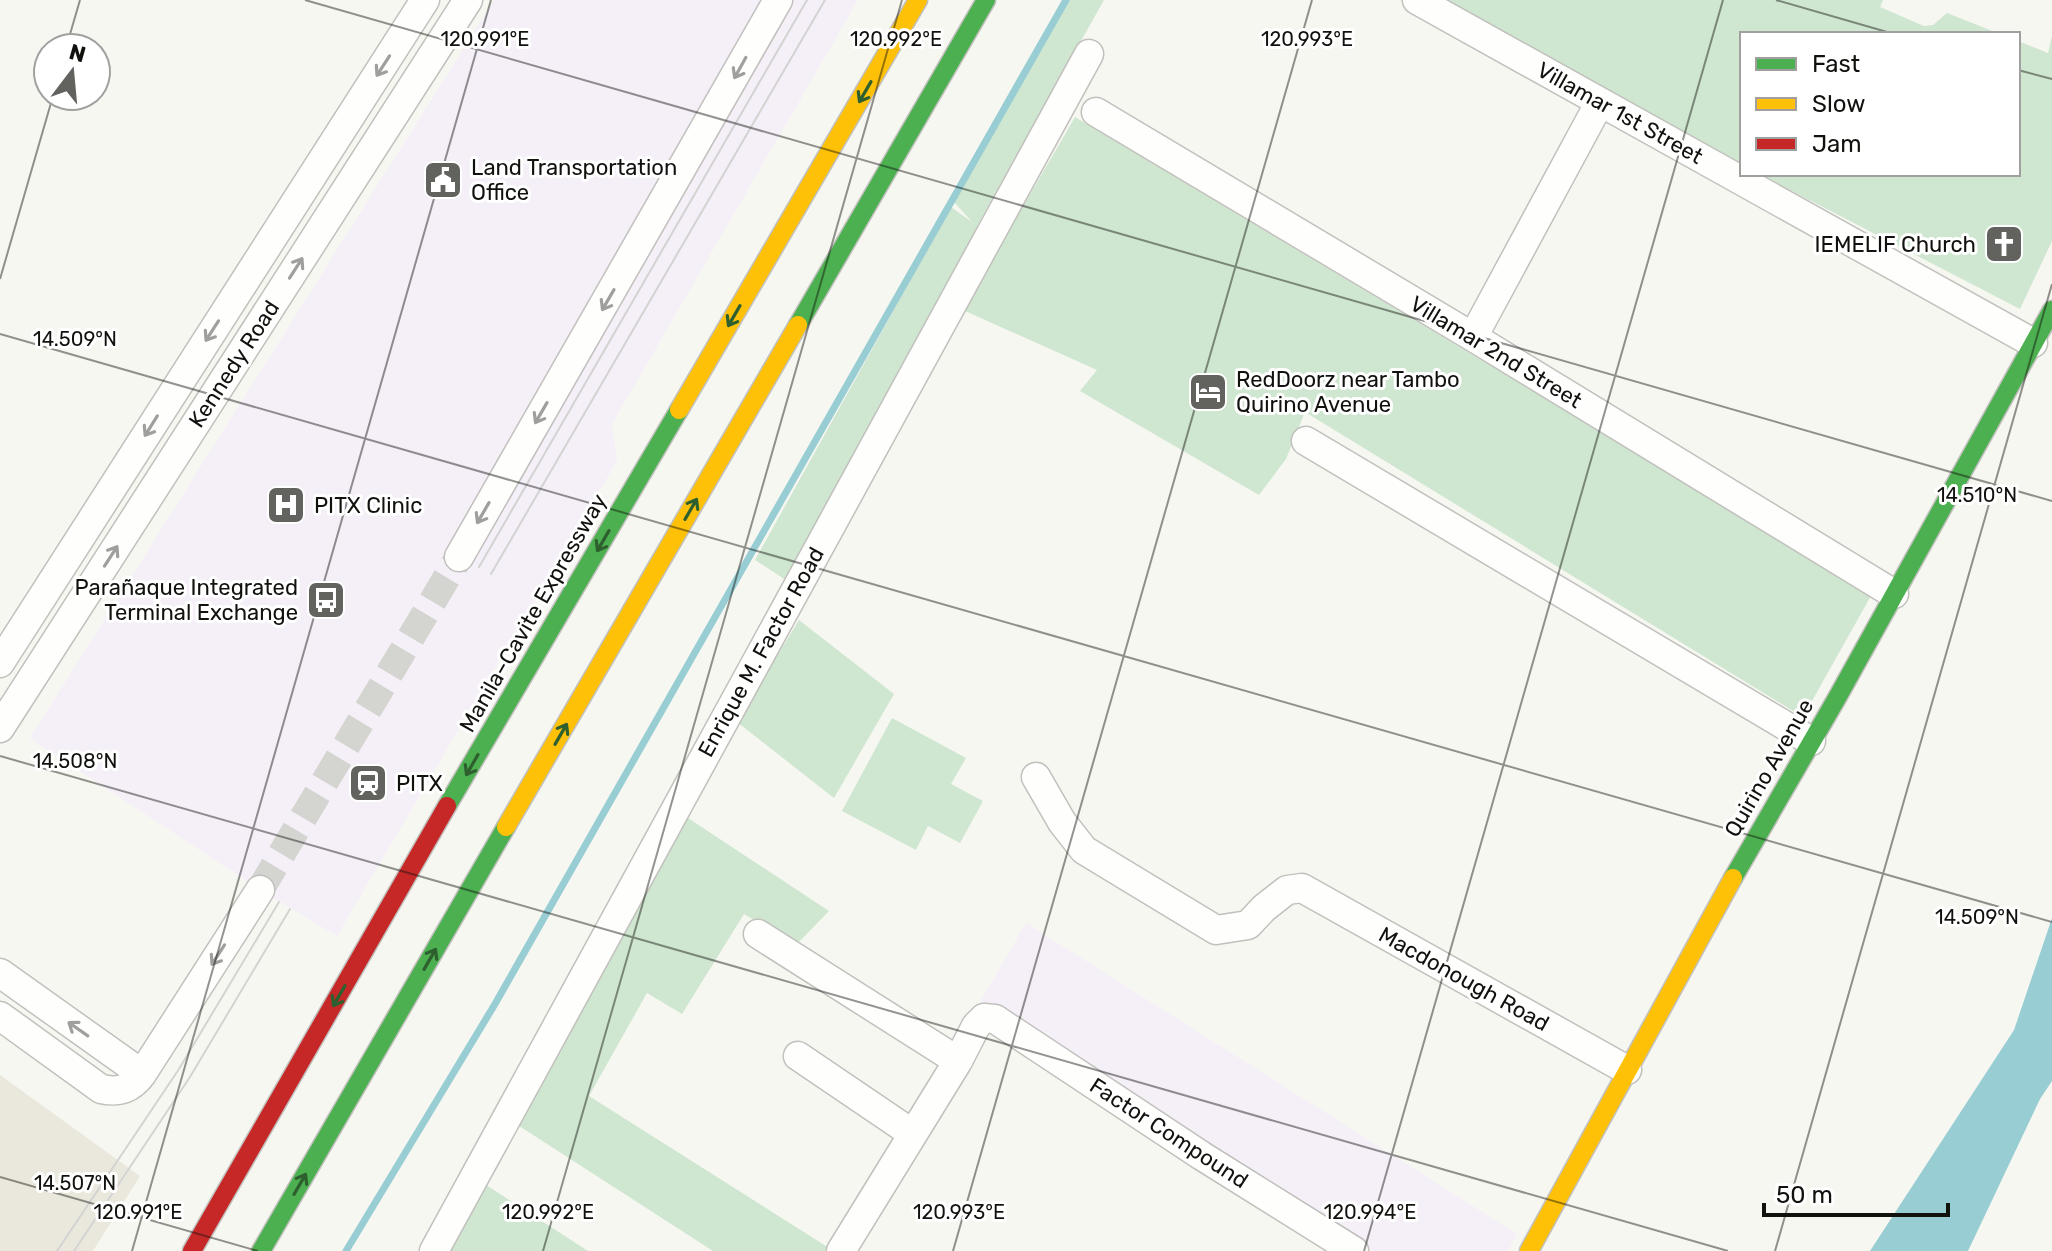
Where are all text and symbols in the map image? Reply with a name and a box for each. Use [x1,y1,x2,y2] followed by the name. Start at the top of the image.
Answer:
[441,27,530,51] text: 120.991°E
[850,27,942,51] text: 120.992°E
[1261,27,1353,51] text: 120.993°E
[32,32,112,112] north arrow
[1740,32,2020,176] legend
[66,38,89,68] text: N
[1812,50,1860,78] text: Fast
[375,54,391,76] one-way arrow
[731,56,747,79] one-way arrow
[1532,56,1708,170] street label: Villamar 1st Street
[857,79,872,103] one-way arrow
[1812,90,1865,118] text: Slow
[1812,130,1862,158] text: Jam
[471,154,677,206] place label: Land Transportation Office
[422,159,464,201] public building icon: Land Transportation Office
[1983,223,2025,265] church icon: IEMELIF Church
[1815,231,1976,258] place label: IEMELIF Church
[288,257,304,279] one-way arrow
[599,288,615,311] one-way arrow
[1405,290,1587,414] street label: Villamar 2nd Street
[183,295,285,433] street label: Kennedy Road
[726,304,742,327] one-way arrow
[203,319,219,342] one-way arrow
[33,327,117,351] text: 14.509°N
[1236,366,1460,418] place label: RedDoorz near Tambo Quirino Avenue
[1187,371,1229,413] hotel icon: RedDoorz near Tambo Quirino Avenue
[533,401,549,424] one-way arrow
[143,414,159,437] one-way arrow
[1937,483,2017,507] text: 14.510°N
[265,484,307,526] hospital icon: PITX Clinic
[454,489,612,737] street label: Manila–Cavite Expressway
[314,492,422,519] place label: PITX Clinic
[683,498,699,521] one-way arrow
[475,501,491,524] one-way arrow
[595,529,611,552] one-way arrow
[692,542,830,762] street label: Enrique M. Factor Road
[102,545,119,567] one-way arrow
[75,574,298,626] place label: Parañaque Integrated Terminal Exchange
[305,579,347,621] bus stop icon: Parañaque Integrated Terminal Exchange
[1719,694,1819,842] street label: Quirino Avenue
[553,723,569,746] one-way arrow
[33,749,117,773] text: 14.508°N
[464,753,480,776] one-way arrow
[347,762,389,804] station icon: PITX
[396,770,443,797] place label: PITX
[1935,905,2019,929] text: 14.509°N
[1374,921,1554,1037] street label: Macdonough Road
[209,944,226,966] one-way arrow
[422,948,438,971] one-way arrow
[331,984,347,1007] one-way arrow
[68,1021,90,1037] one-way arrow
[1085,1072,1253,1194] street label: Factor Compound
[1764,1167,1948,1217] scale bar
[34,1171,116,1195] text: 14.507°N
[293,1172,308,1196] one-way arrow
[1776,1181,1833,1209] text: 50 m
[94,1200,183,1224] text: 120.991°E
[502,1200,594,1224] text: 120.992°E
[913,1200,1005,1224] text: 120.993°E
[1324,1200,1416,1224] text: 120.994°E

